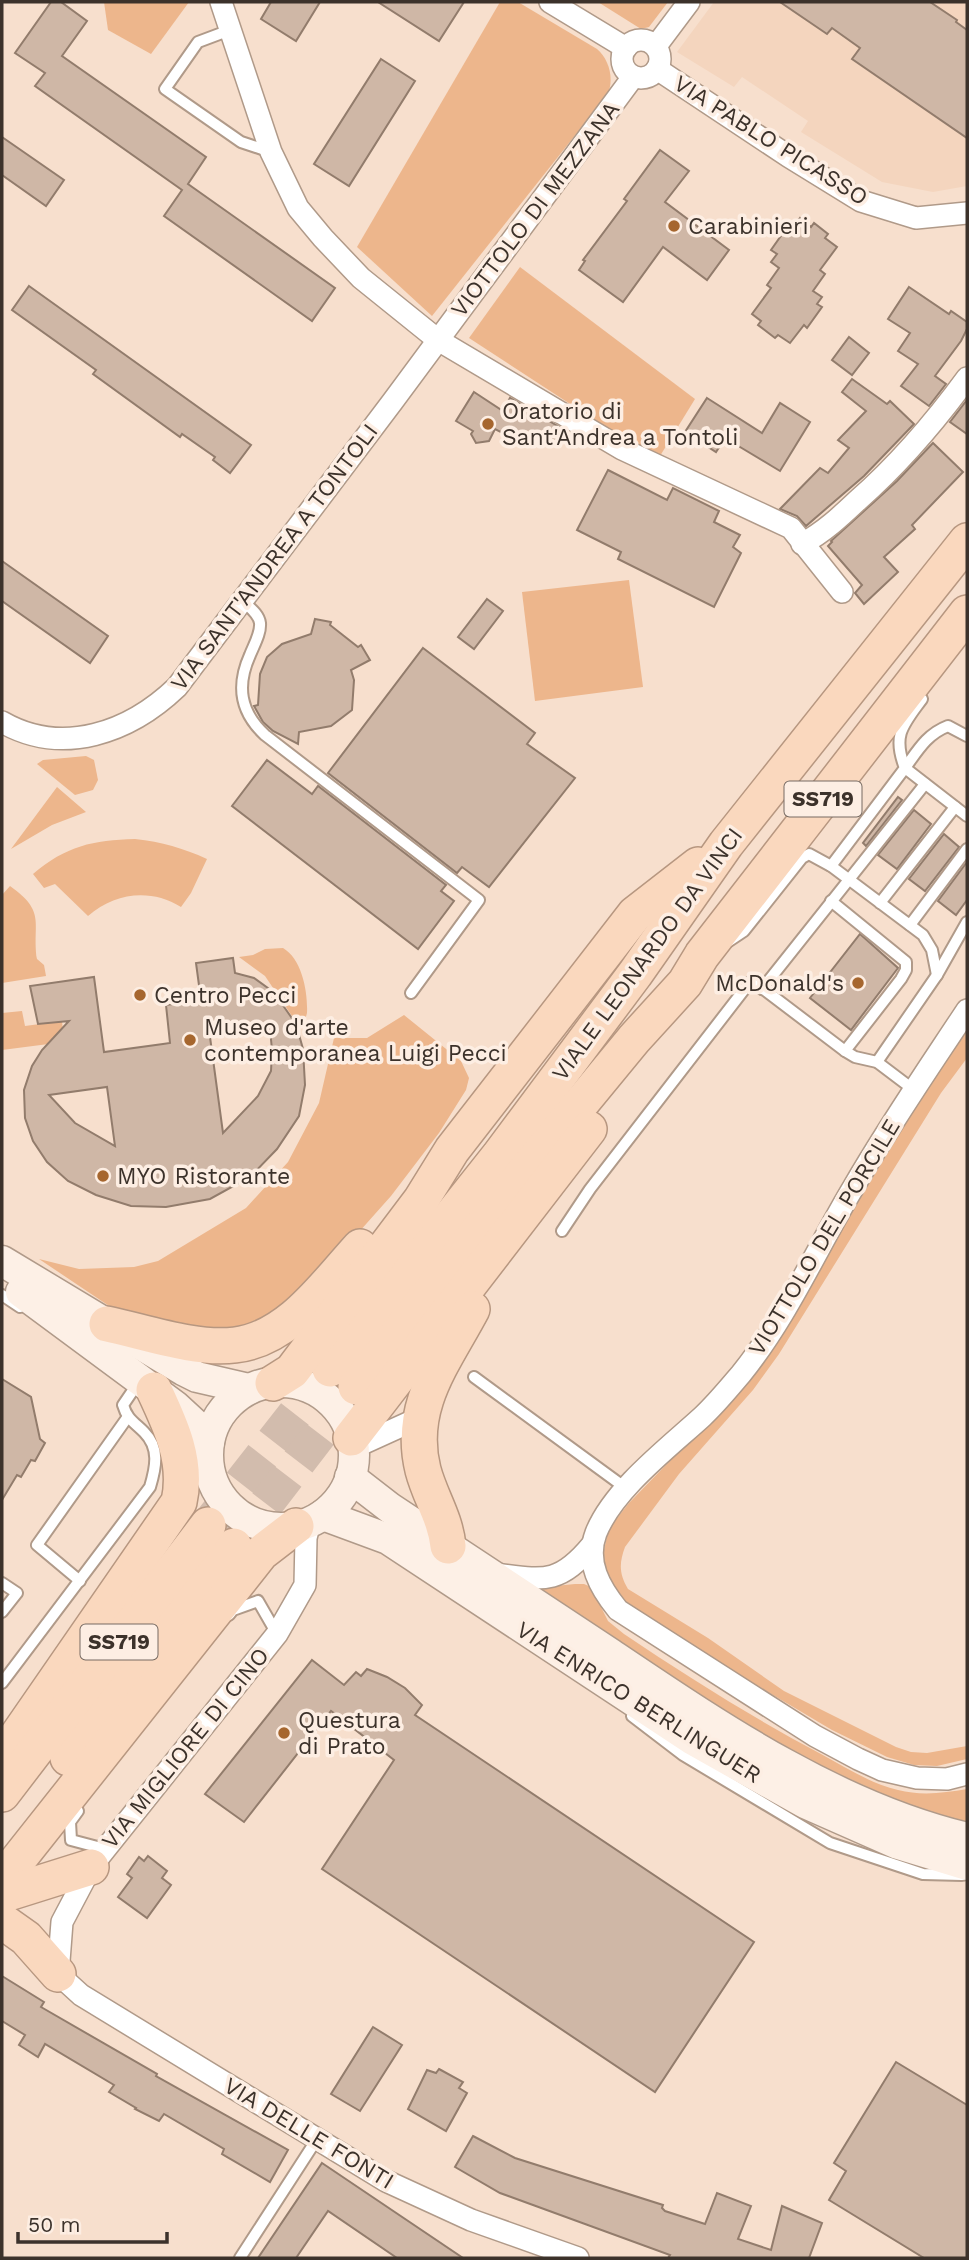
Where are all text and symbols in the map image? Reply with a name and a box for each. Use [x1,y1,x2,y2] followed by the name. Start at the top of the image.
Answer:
[669,70,873,211] street label: VIA PABLO PICASSO
[445,96,625,322] street label: VIOTTOLO DI MEZZANA
[688,213,809,240] place label: Carabinieri
[666,218,682,234] marker: Carabinieri
[502,398,738,451] place label: Oratorio di Sant'Andrea a Tontoli
[480,416,496,432] marker: Oratorio di Sant'Andrea a Tontoli
[165,418,384,696] street label: VIA SANT'ANDREA A TONTOLI
[784,782,862,816] road number: SS719
[547,823,748,1086] street label: VIALE LEONARDO DA VINCI
[715,970,844,997] place label: McDonald's
[850,975,866,991] marker: McDonald's
[154,982,296,1009] place label: Centro Pecci
[132,987,148,1003] marker: Centro Pecci
[204,1014,507,1067] place label: Museo d'arte contemporanea Luigi Pecci
[182,1032,198,1048] marker: Museo d'arte contemporanea Luigi Pecci
[743,1114,906,1360] street label: VIOTTOLO DEL PORCILE
[117,1163,290,1190] place label: MYO Ristorante
[95,1168,111,1184] marker: MYO Ristorante
[511,1616,766,1789] street label: VIA ENRICO BERLINGUER
[80,1624,158,1660] road number: SS719
[96,1643,275,1854] street label: VIA MIGLIORE DI CINO
[298,1707,401,1760] place label: Questura di Prato
[276,1725,292,1741] marker: Questura di Prato
[219,2072,399,2195] street label: VIA DELLE FONTI
[18,2200,166,2244] scale bar
[28,2212,80,2237] text: 50 m

